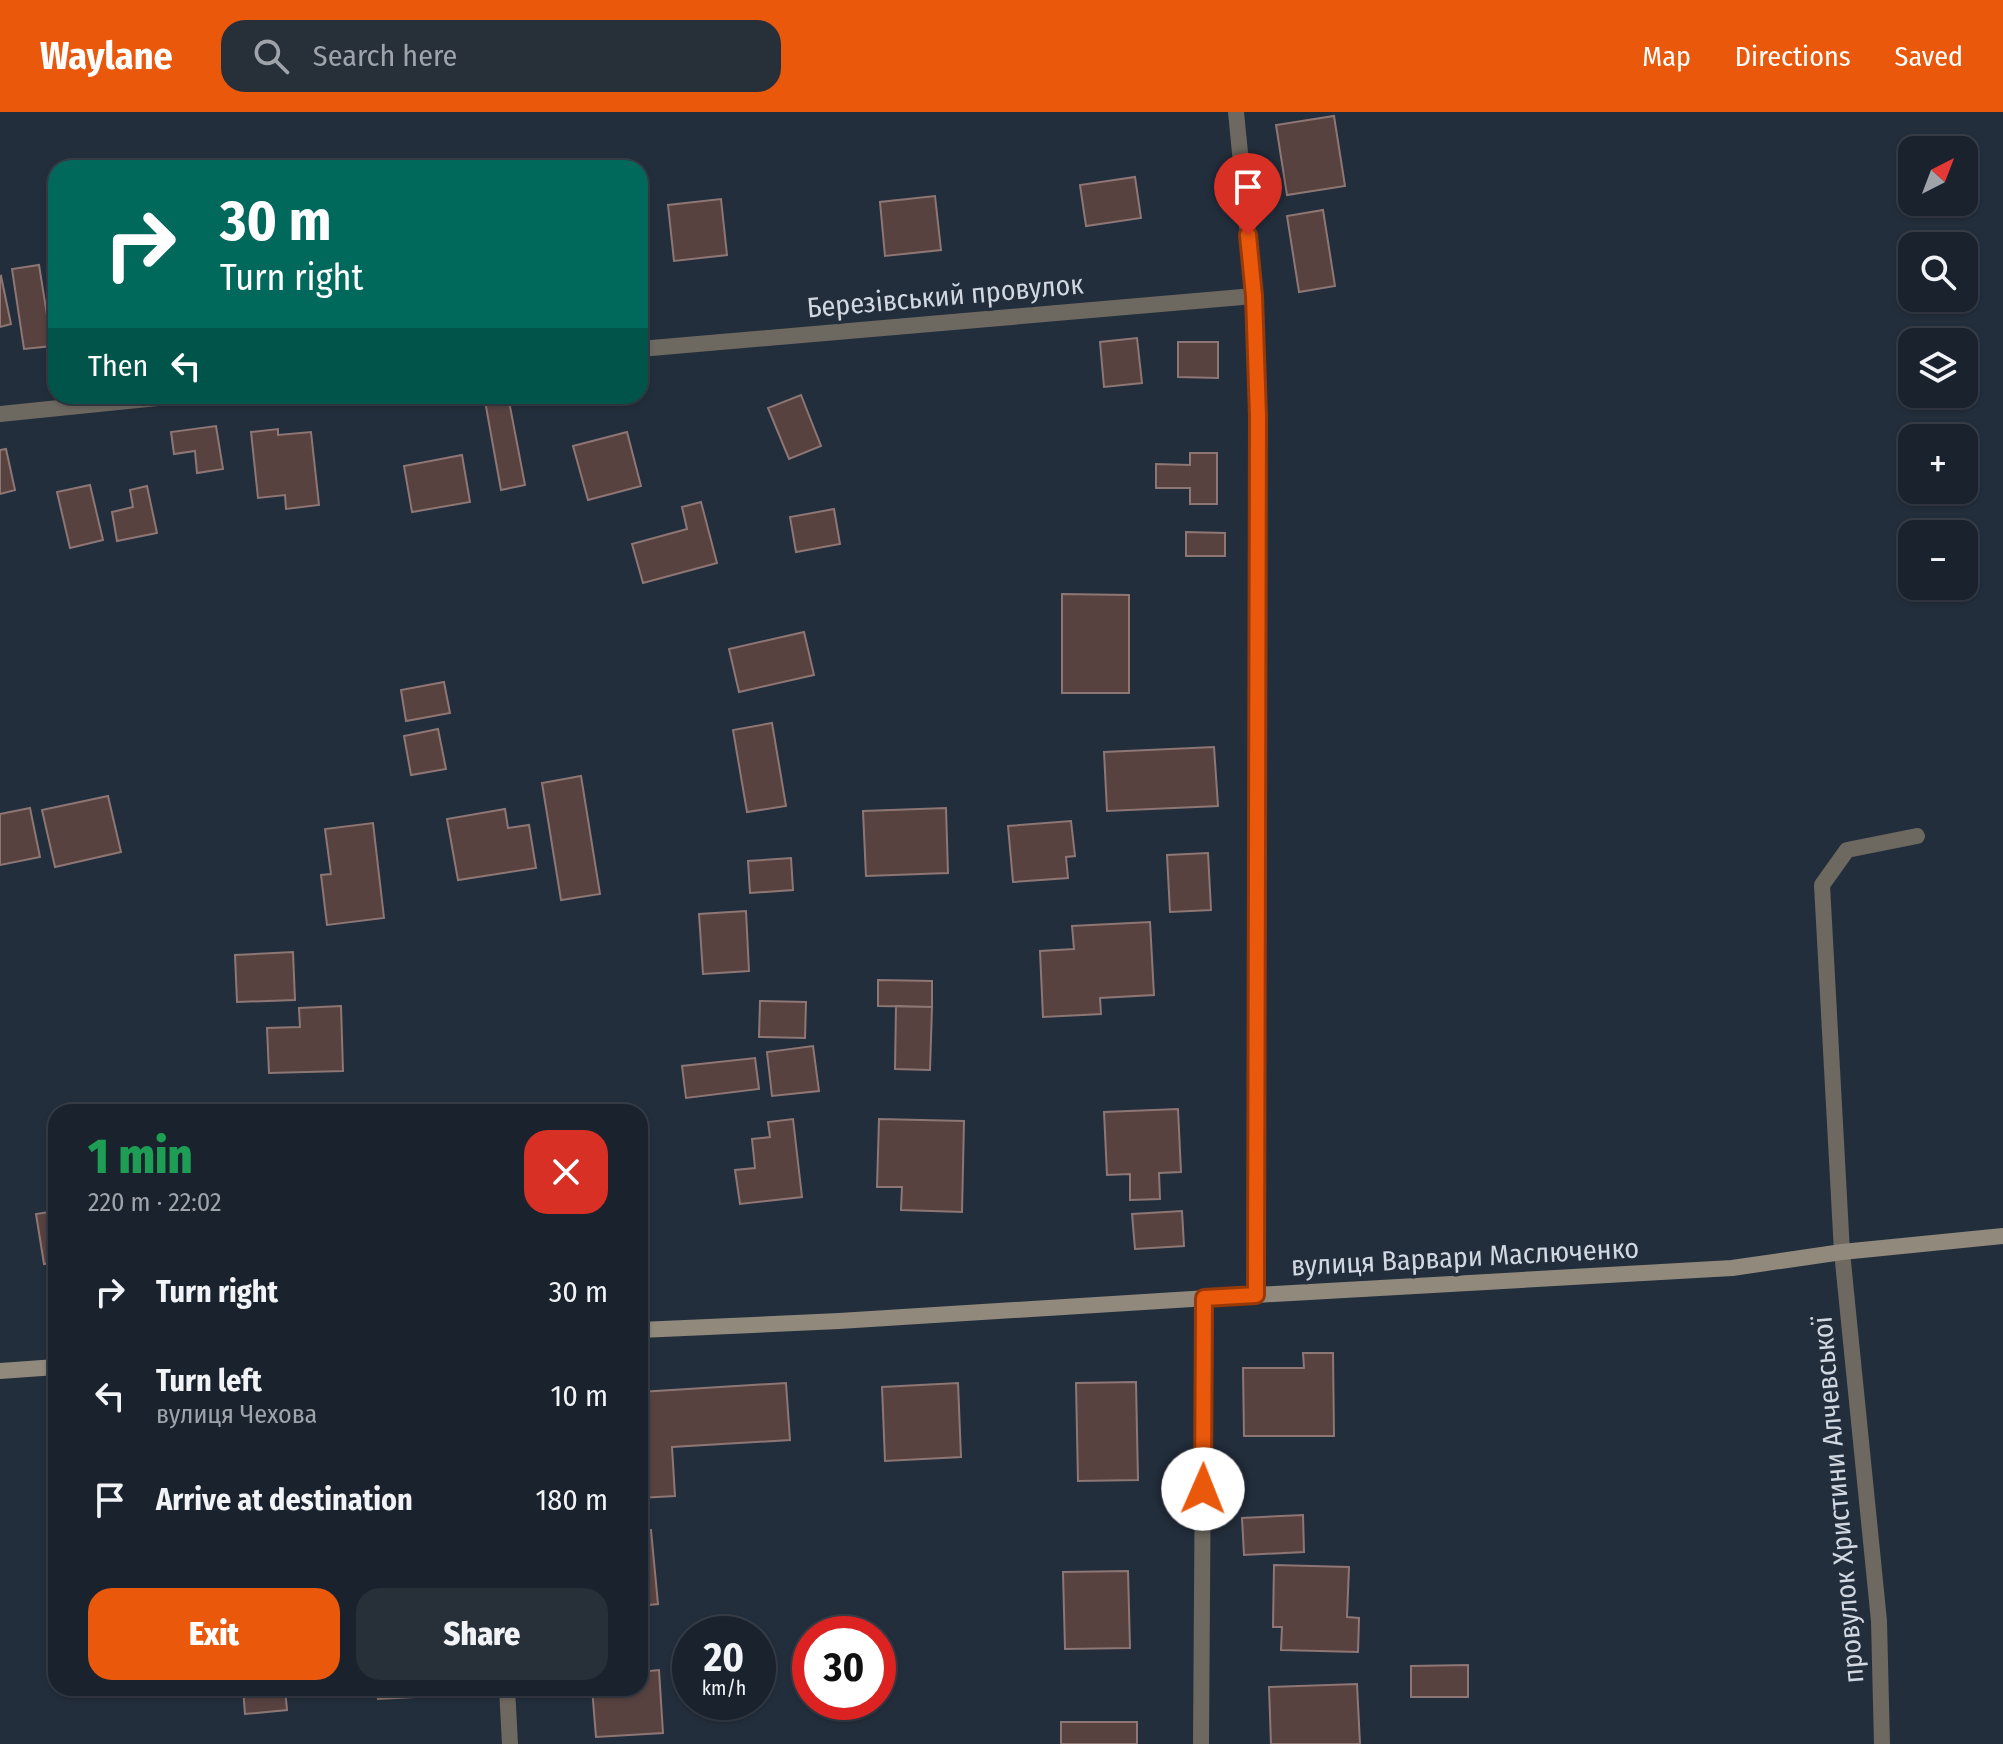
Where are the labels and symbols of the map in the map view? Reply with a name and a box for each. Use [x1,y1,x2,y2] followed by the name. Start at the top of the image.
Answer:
[1898,136,1978,216] north arrow
[1214,153,1282,235] pin
[805,267,1085,325] street label: Березівський провулок
[1290,1231,1640,1283] street label: вулиця Варвари Маслюченко
[1805,1314,1870,1685] street label: провулок Христини Алчевської
[1161,1447,1245,1531] position arrow
[792,1616,896,1720] speed limit sign: 30

